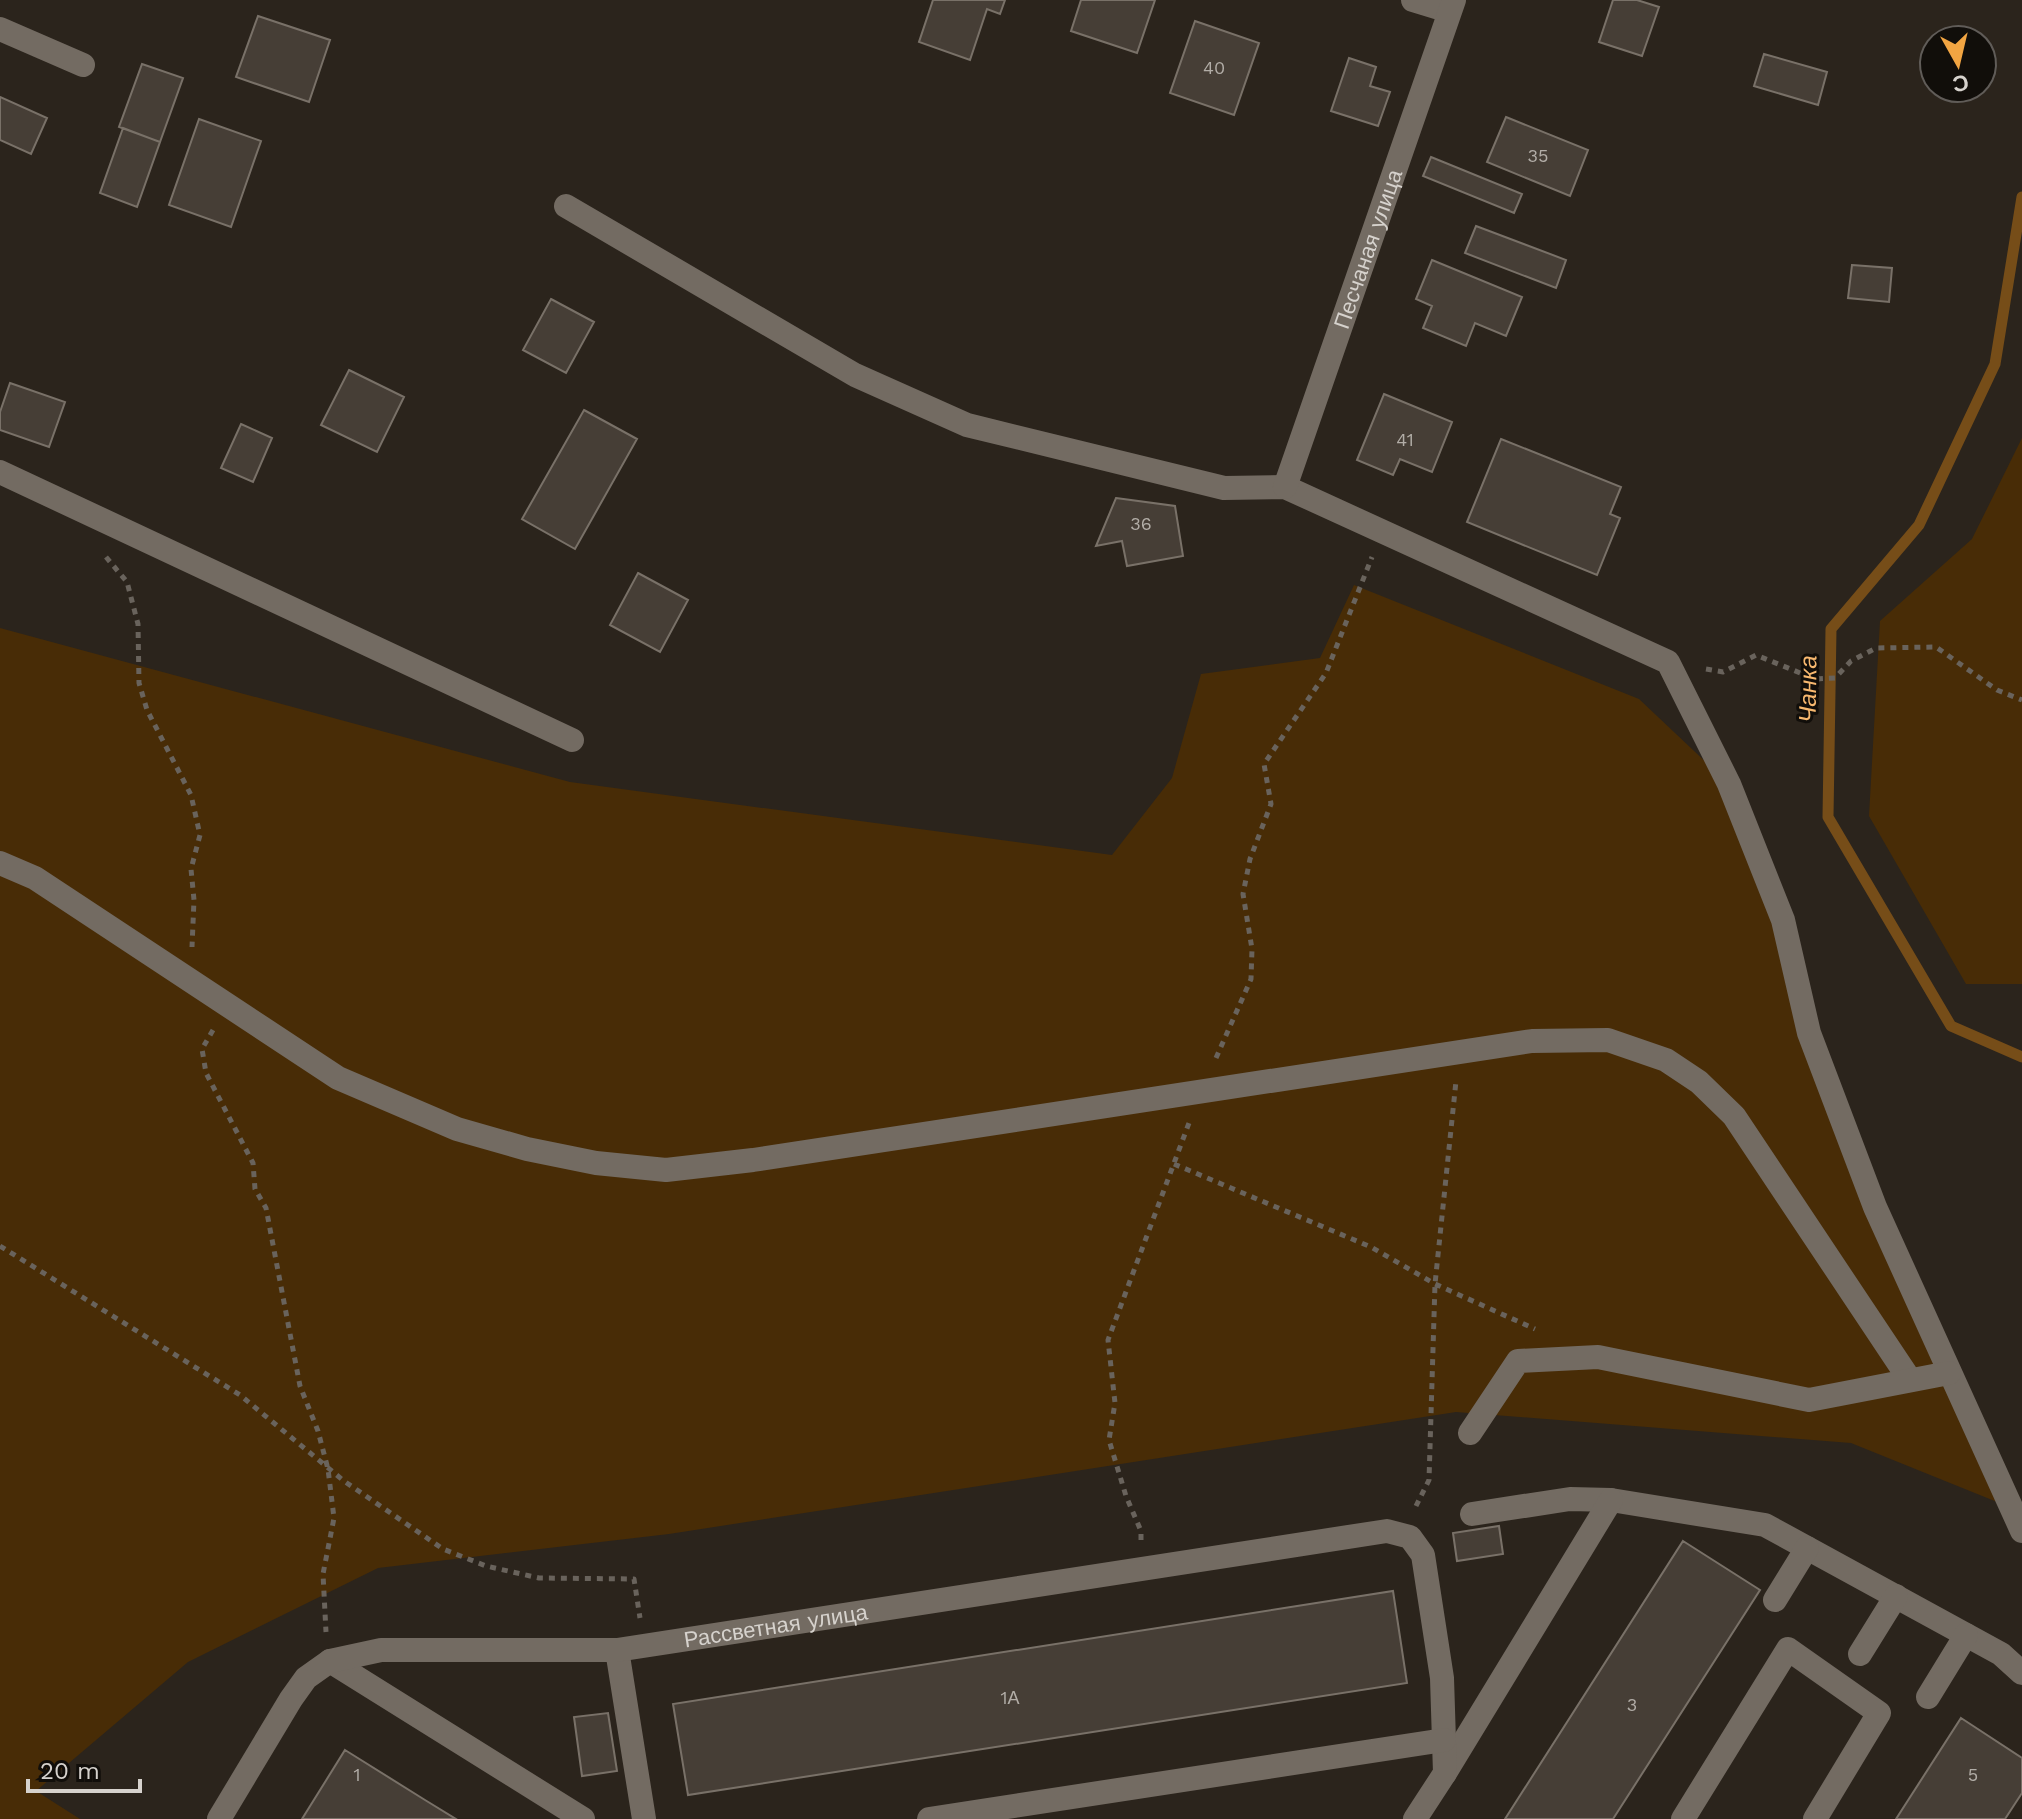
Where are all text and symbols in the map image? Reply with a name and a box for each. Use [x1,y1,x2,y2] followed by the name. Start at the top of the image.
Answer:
[1918,24,1998,104] north arrow
[1203,57,1225,78] house number: 40
[1951,70,1970,97] text: С
[1528,145,1548,166] house number: 35
[1329,165,1408,332] street label: Песчаная улица
[1396,429,1414,450] house number: 41
[1130,513,1152,534] house number: 36
[1793,655,1823,723] water label: Чанка
[682,1599,870,1652] street label: Рассветная улица
[1000,1687,1020,1708] house number: 1А
[1627,1694,1637,1715] house number: 3
[28,1743,140,1793] scale bar
[40,1757,100,1785] text: 20 m
[353,1764,361,1785] house number: 1
[1968,1764,1978,1785] house number: 5

